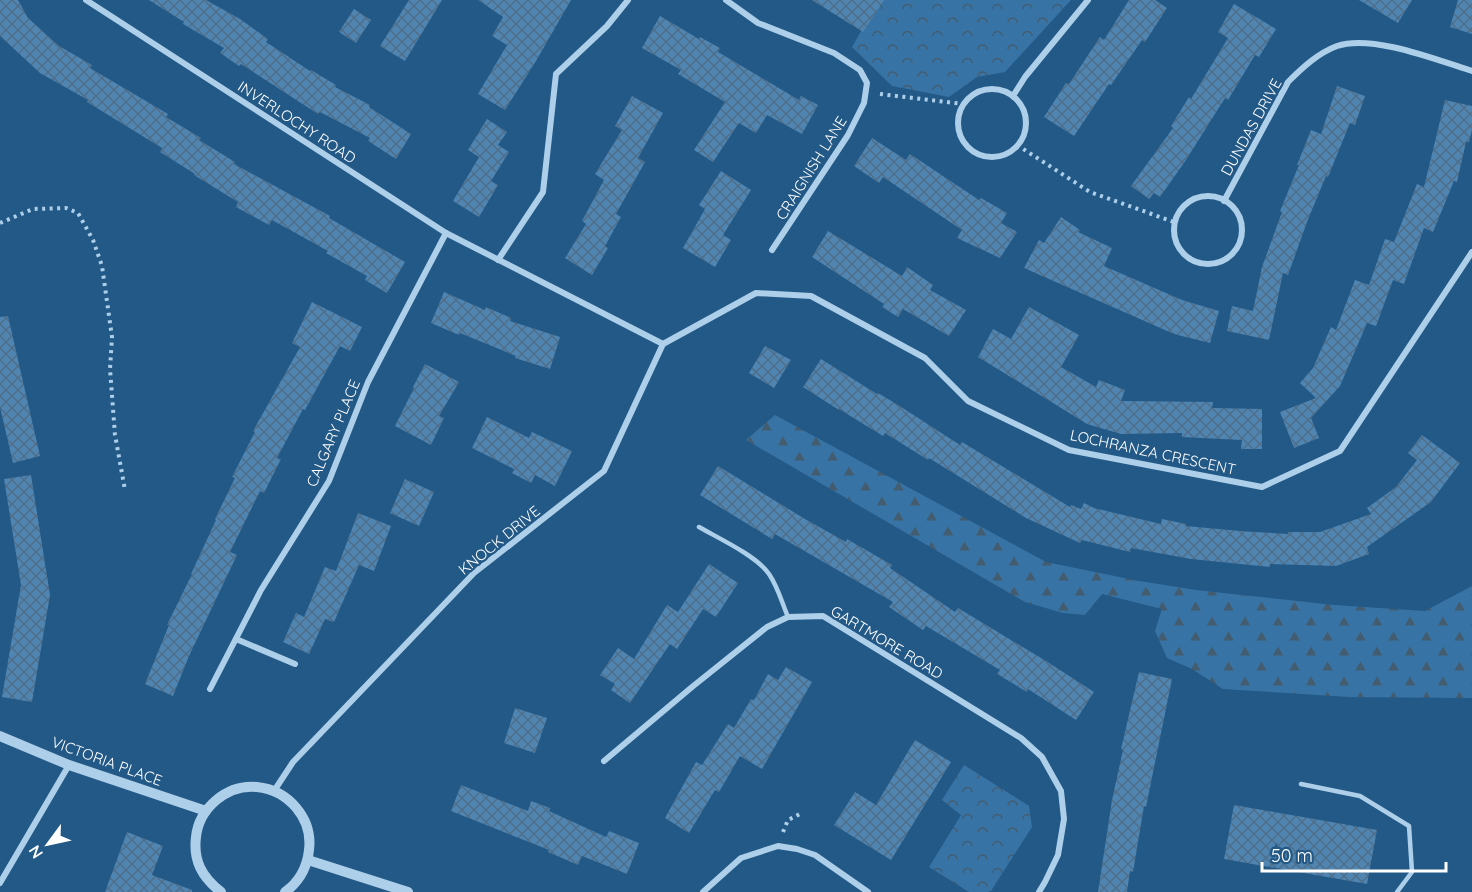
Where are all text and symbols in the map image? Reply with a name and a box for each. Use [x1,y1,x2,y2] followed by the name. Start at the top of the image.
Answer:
[1216,75,1286,179] street label: DUNDAS DRIVE
[234,77,360,168] street label: INVERLOCHY ROAD
[771,113,851,223] street label: CRAIGNISH LANE
[302,377,364,489] street label: CALGARY PLACE
[1068,425,1238,479] street label: LOCHRANZA CRESCENT
[454,501,544,579] street label: KNOCK DRIVE
[828,601,947,683] street label: GARTMORE ROAD
[49,732,165,790] street label: VICTORIA PLACE
[18,814,78,874] north arrow
[1262,835,1446,873] scale bar
[24,842,47,863] text: N
[1271,844,1313,867] text: 50 m

